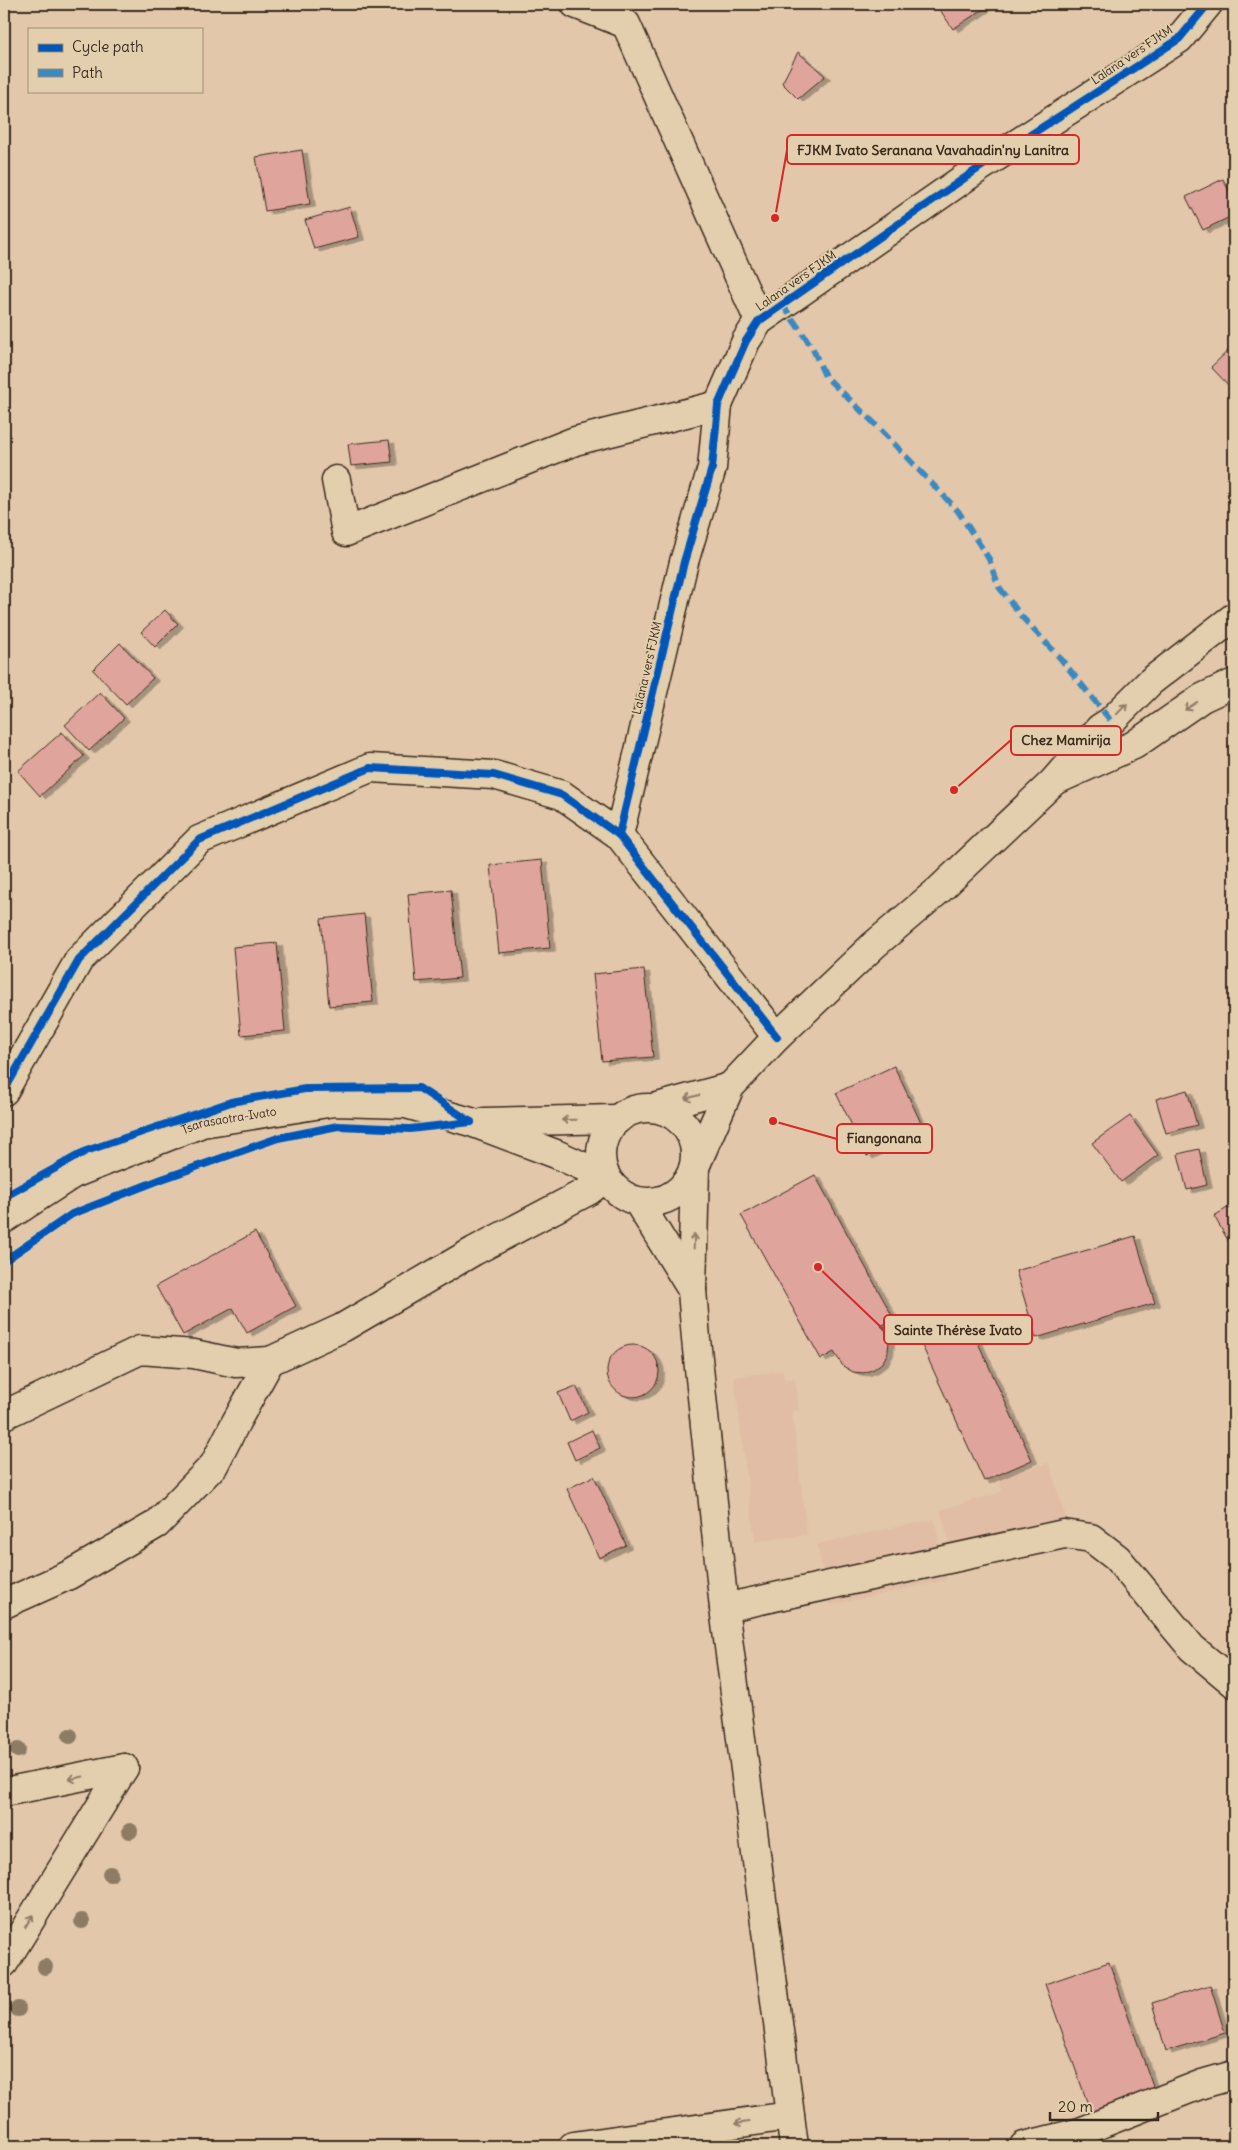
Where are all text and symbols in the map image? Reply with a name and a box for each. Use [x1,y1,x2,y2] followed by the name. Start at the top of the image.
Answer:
[1088,22,1175,87] street label: Lalana vers FJKM
[28,28,202,92] legend
[72,37,144,56] text: Cycle path
[72,63,103,82] text: Path
[787,135,1079,164] callout: FJKM Ivato Seranana Vavahadin'ny Lanitra
[797,141,1069,159] text: FJKM Ivato Seranana Vavahadin'ny Lanitra
[752,247,839,314] street label: Lalana vers FJKM
[629,620,665,716] street label: Lalana vers FJKM
[1184,700,1198,711] one-way arrow
[1116,703,1129,715] one-way arrow
[1011,726,1121,755] callout: Chez Mamirija
[1021,731,1111,749] text: Chez Mamirija
[685,1093,701,1103] one-way arrow
[179,1103,278,1137] street label: Tsarasaotra-Ivato
[561,1115,578,1125] one-way arrow
[837,1124,932,1153] callout: Fiangonana
[846,1129,922,1147] text: Fiangonana
[689,1233,698,1249] one-way arrow
[884,1315,1032,1344] callout: Sainte Thérèse Ivato
[894,1321,1022,1339] text: Sainte Thérèse Ivato
[69,1774,85,1783] one-way arrow
[25,1915,35,1929] one-way arrow
[1050,2090,1158,2122] scale bar
[1058,2097,1093,2116] text: 20 m
[734,2118,750,2128] one-way arrow

